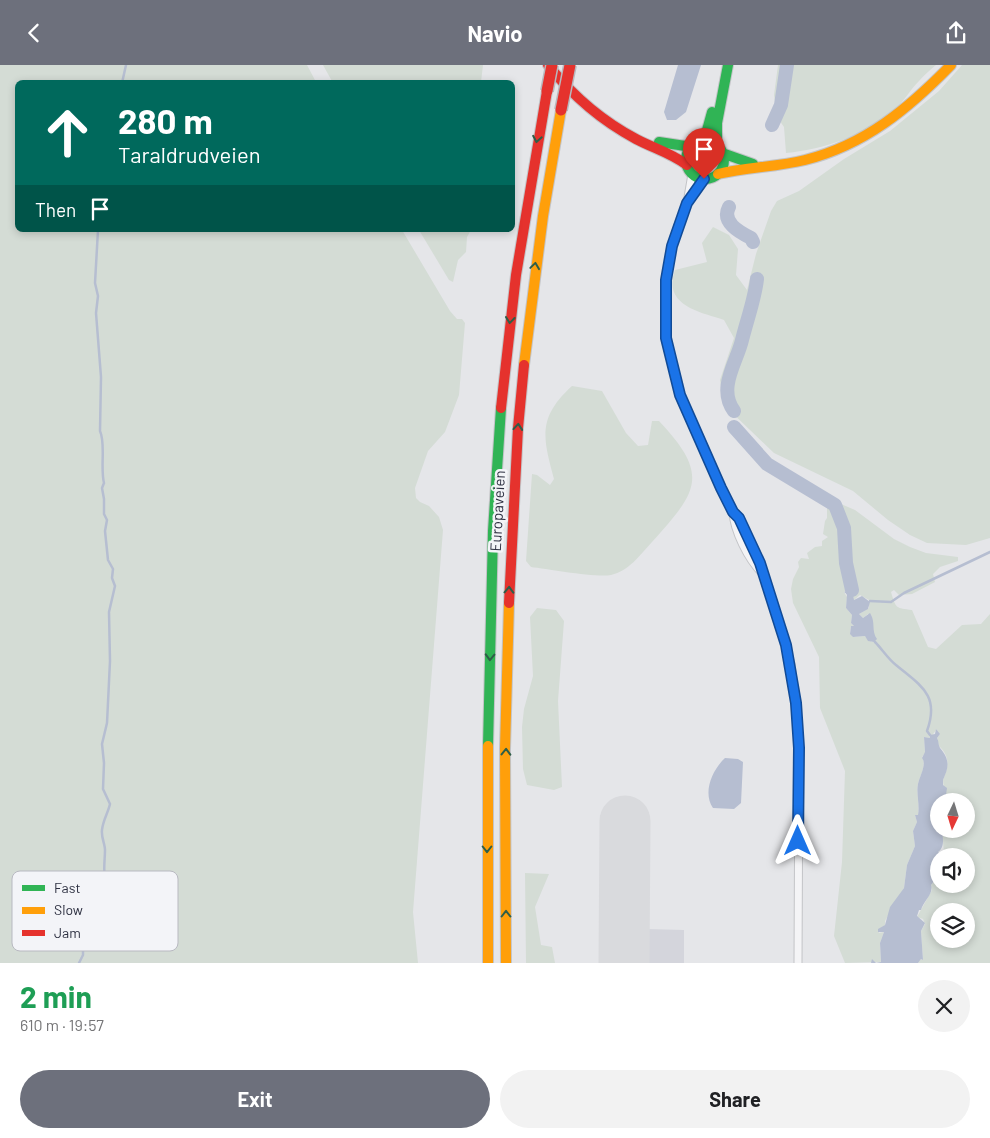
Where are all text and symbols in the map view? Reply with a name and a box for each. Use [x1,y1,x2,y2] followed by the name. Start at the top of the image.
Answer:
[20,19,48,47] icon: back
[942,19,970,47] icon: share
[467,20,523,46] text: Navio
[118,99,213,141] text: 280 m
[35,100,100,165] icon: ahead
[683,128,725,179] pin
[533,134,543,143] one-way arrow
[690,135,718,163] icon: arrive
[118,141,261,167] text: Taraldrudveien
[86,195,114,223] icon: arrive
[35,198,76,221] text: Then
[529,262,540,270] one-way arrow
[505,316,516,324] one-way arrow
[512,423,523,431] one-way arrow
[486,470,508,552] street label: Europaveien
[504,585,515,593] one-way arrow
[484,653,495,661] one-way arrow
[501,748,511,756] one-way arrow
[930,793,975,837] north arrow
[930,793,975,948] map controls
[771,814,823,866] position arrow
[482,846,492,853] one-way arrow
[930,848,975,893] button: sound
[12,871,178,951] legend
[54,879,80,896] text: Fast
[54,901,83,918] text: Slow
[930,903,975,948] button: layers
[501,910,511,918] one-way arrow
[54,924,81,941] text: Jam
[20,978,92,1014] text: 2 min
[918,980,970,1032] button: close
[20,1015,104,1034] text: 610 m · 19:57
[20,1070,490,1128] button: Exit
[500,1070,970,1128] button: Share

